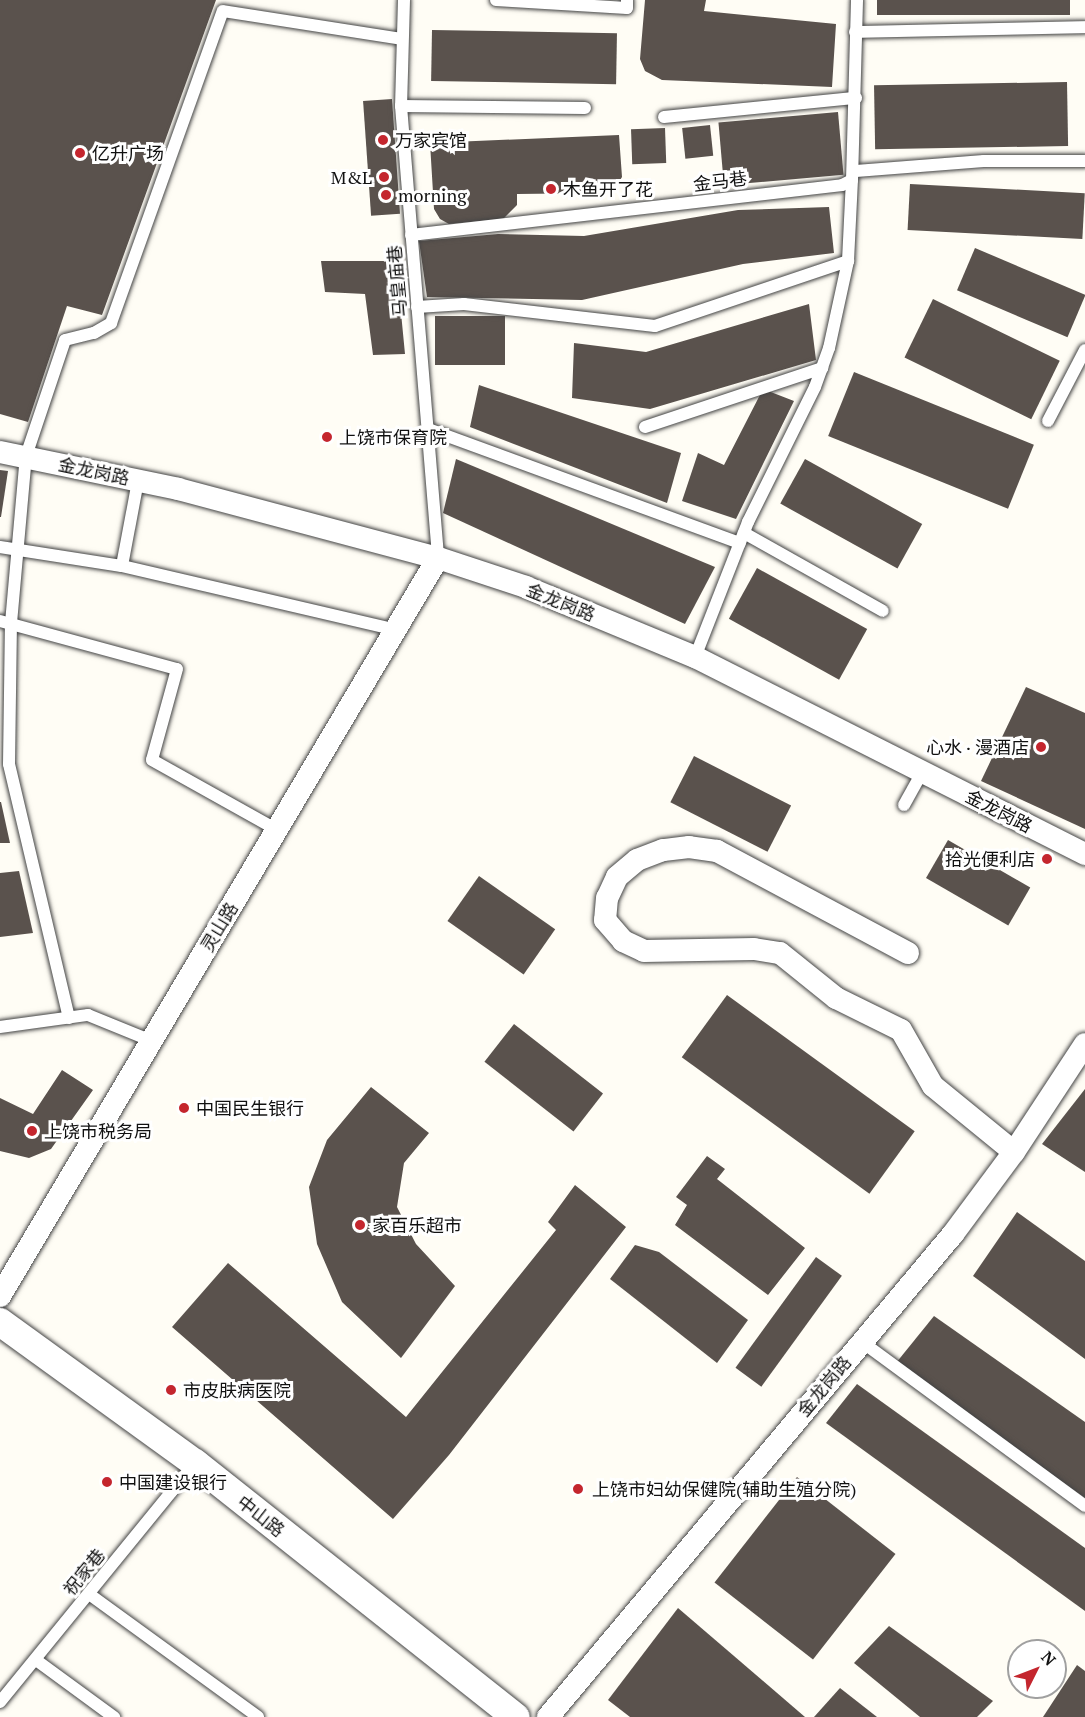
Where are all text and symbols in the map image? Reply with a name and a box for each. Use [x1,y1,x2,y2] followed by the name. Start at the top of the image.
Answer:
[395,129,467,151] place label: 万家宾馆
[376,133,390,147] marker: 万家宾馆
[92,142,164,164] place label: 亿升广场
[73,146,87,160] marker: 亿升广场
[331,166,372,188] place label: M&L
[692,167,748,195] street label: 金马巷
[377,170,391,184] marker: M&L
[563,178,653,200] place label: 木鱼开了花
[544,182,558,196] marker: 木鱼开了花
[398,184,467,206] place label: morning
[379,188,393,202] marker: morning
[383,244,411,318] street label: 马皇庙巷
[339,426,447,448] place label: 上饶市保育院
[320,430,334,444] marker: 上饶市保育院
[57,453,131,489] street label: 金龙岗路
[524,579,598,625] street label: 金龙岗路
[926,736,1029,758] place label: 心水 · 漫酒店
[1034,740,1048,754] marker: 心水 · 漫酒店
[962,785,1036,837] street label: 金龙岗路
[945,848,1035,870] place label: 拾光便利店
[1040,852,1054,866] marker: 拾光便利店
[196,898,242,956] street label: 灵山路
[196,1097,304,1119] place label: 中国民生银行
[177,1101,191,1115] marker: 中国民生银行
[44,1120,152,1142] place label: 上饶市税务局
[25,1124,39,1138] marker: 上饶市税务局
[372,1214,462,1236] place label: 家百乐超市
[353,1218,367,1232] marker: 家百乐超市
[793,1351,855,1421] street label: 金龙岗路
[183,1379,291,1401] place label: 市皮肤病医院
[164,1383,178,1397] marker: 市皮肤病医院
[119,1471,227,1493] place label: 中国建设银行
[100,1475,114,1489] marker: 中国建设银行
[592,1478,856,1500] place label: 上饶市妇幼保健院(辅助生殖分院)
[569,1480,587,1498] marker: 上饶市妇幼保健院(辅助生殖分院)
[233,1491,289,1541] street label: 中山路
[59,1544,109,1600] street label: 祝家巷
[1007,1639,1067,1699] north arrow
[1037,1646,1061,1670] text: N

